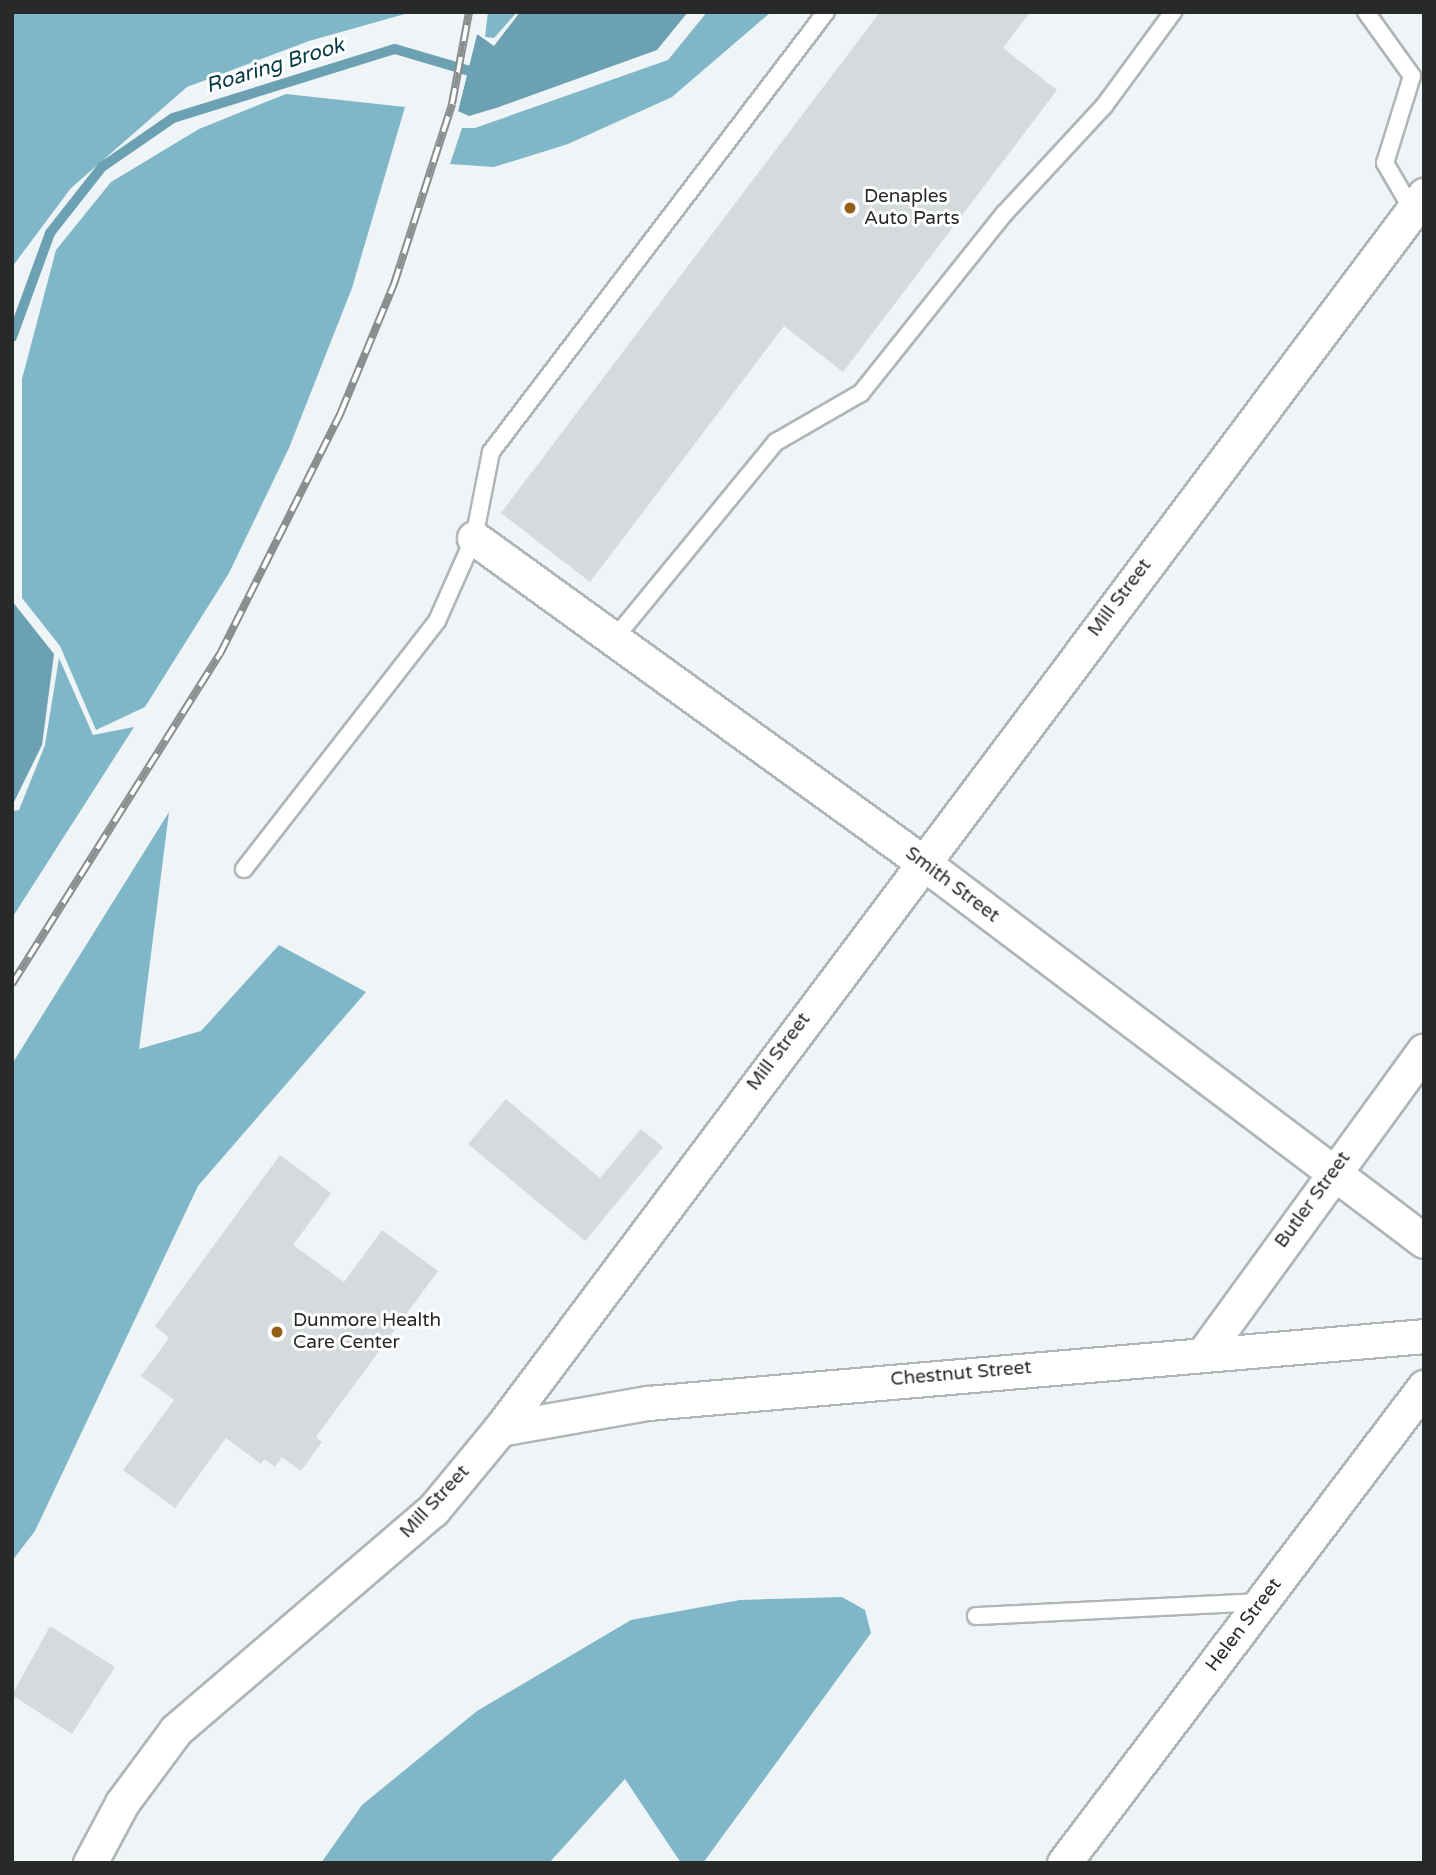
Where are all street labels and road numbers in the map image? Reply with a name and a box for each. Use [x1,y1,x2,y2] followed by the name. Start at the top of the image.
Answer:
[1083,555,1157,641] street label: Mill Street
[900,842,1004,928] street label: Smith Street
[742,1009,816,1095] street label: Mill Street
[1270,1147,1356,1253] street label: Butler Street
[890,1356,1032,1392] street label: Chestnut Street
[395,1461,475,1543] street label: Mill Street
[1201,1574,1287,1676] street label: Helen Street

